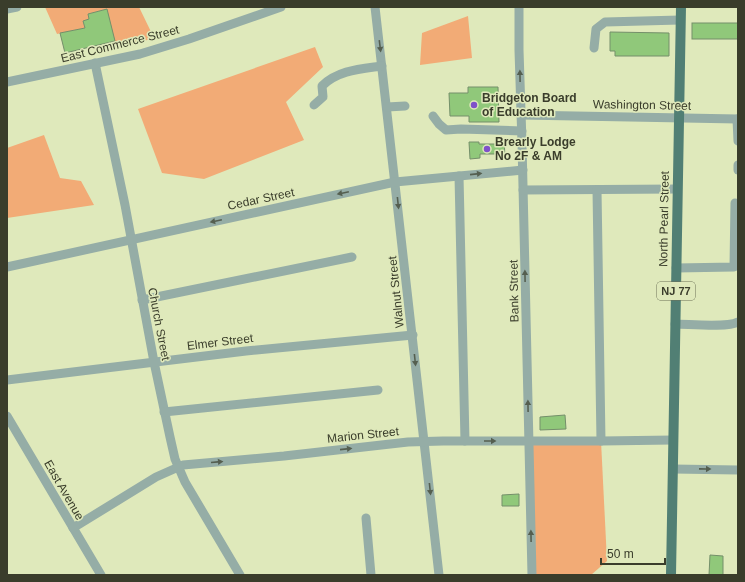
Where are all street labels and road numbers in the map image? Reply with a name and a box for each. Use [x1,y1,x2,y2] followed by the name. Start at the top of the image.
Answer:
[59,22,181,65] street label: East Commerce Street
[593,97,692,113] street label: Washington Street
[656,170,672,267] street label: North Pearl Street
[226,185,296,213] street label: Cedar Street
[385,255,407,329] street label: Walnut Street
[506,259,522,322] street label: Bank Street
[657,282,695,300] road number: NJ 77
[145,286,173,362] street label: Church Street
[186,331,255,353] street label: Elmer Street
[326,424,400,446] street label: Marion Street
[41,457,87,523] street label: East Avenue

